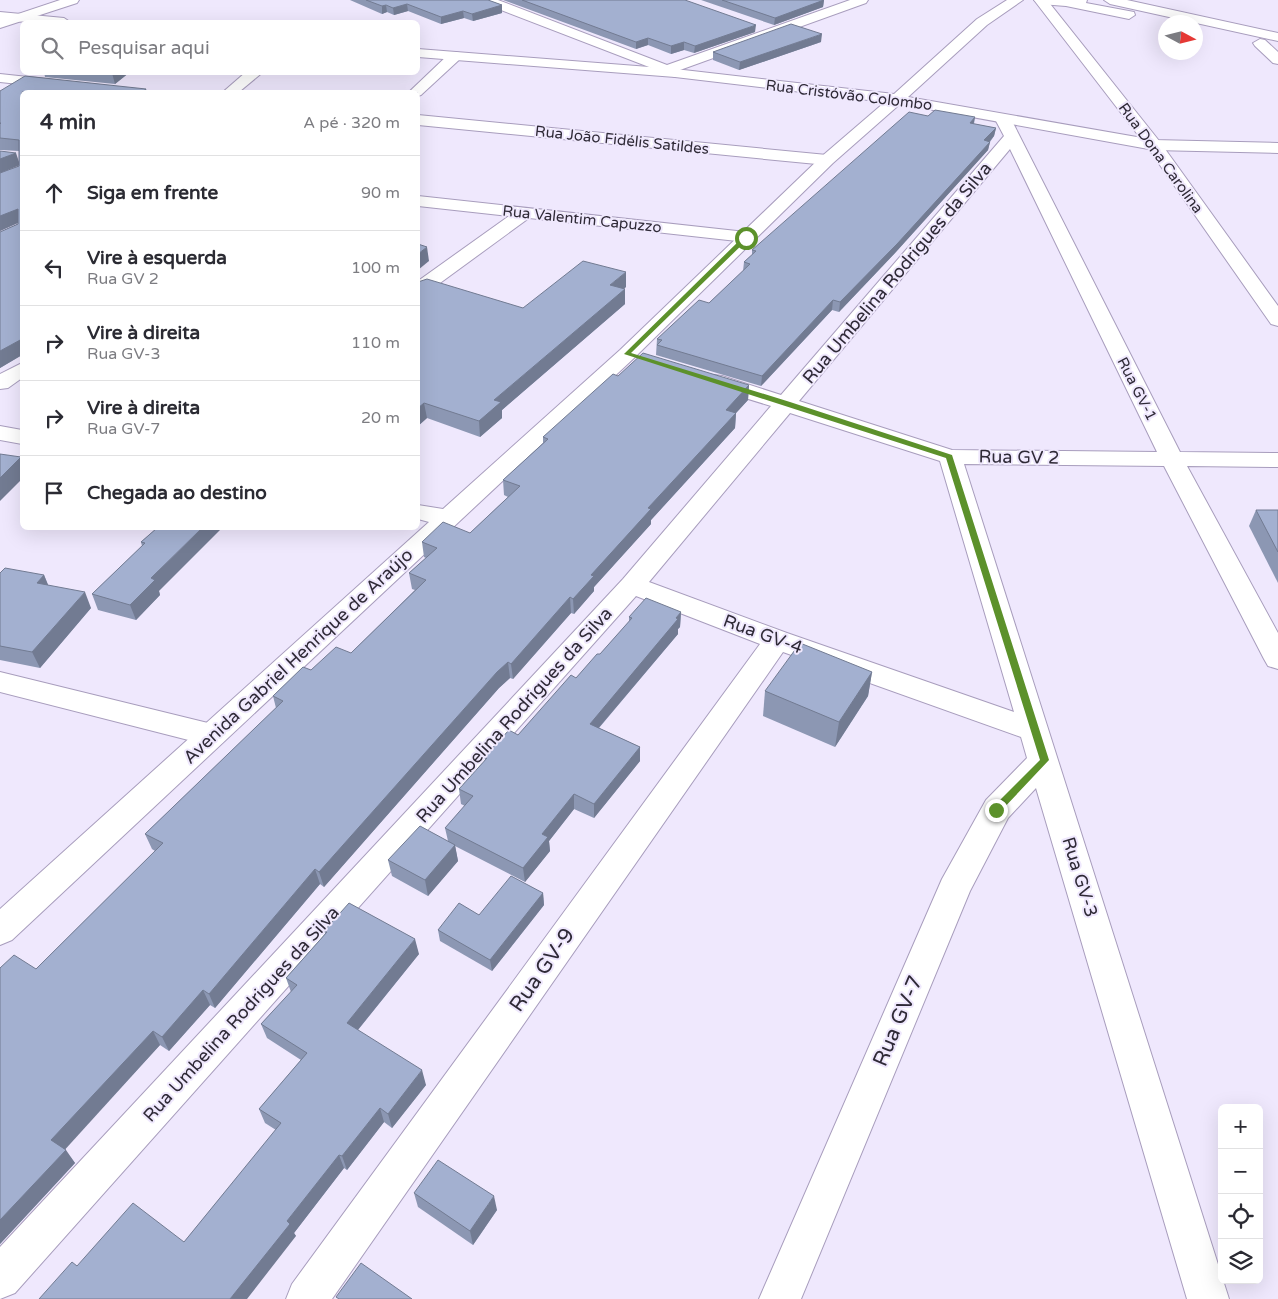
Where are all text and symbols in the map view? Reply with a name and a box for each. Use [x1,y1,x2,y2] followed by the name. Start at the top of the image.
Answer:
[1158,15,1203,60] north arrow
[20,20,420,75] search box
[38,34,66,62] icon: search
[78,37,210,59] text: Pesquisar aqui
[765,76,933,114] street label: Rua Cristóvão Colombo
[1115,99,1207,217] street label: Rua Dona Carolina
[40,110,96,135] text: 4 min
[303,113,400,133] text: A pé · 320 m
[534,122,710,158] street label: Rua João Fidélis Satildes
[798,158,996,388] street label: Rua Umbelina Rodrigues da Silva
[40,179,68,207] icon: ahead
[87,182,218,204] text: Siga em frente
[361,183,400,203] text: 90 m
[501,202,663,236] street label: Rua Valentim Capuzzo
[735,227,758,250] route start
[87,247,227,269] text: Vire à esquerda
[40,254,68,282] icon: left
[351,258,400,278] text: 100 m
[87,269,159,289] text: Rua GV 2
[87,322,200,344] text: Vire à direita
[40,329,68,357] icon: right
[351,333,400,353] text: 110 m
[87,344,161,364] text: Rua GV-3
[1113,354,1161,424] street label: Rua GV-1
[87,397,200,419] text: Vire à direita
[40,404,68,432] icon: right
[361,408,400,428] text: 20 m
[87,419,160,439] text: Rua GV-7
[978,445,1060,469] street label: Rua GV 2
[40,479,68,507] icon: arrive
[87,482,267,504] text: Chegada ao destino
[179,544,417,768] street label: Avenida Gabriel Henrique de Araújo
[411,603,617,827] street label: Rua Umbelina Rodrigues da Silva
[720,609,806,659] street label: Rua GV-4
[985,799,1008,822] route end
[1057,834,1103,920] street label: Rua GV-3
[138,902,344,1126] street label: Rua Umbelina Rodrigues da Silva
[504,923,580,1017] street label: Rua GV-9
[868,972,928,1070] street label: Rua GV-7
[1218,1104,1263,1284] map controls
[1218,1104,1263,1149] button: +
[1218,1149,1263,1194] button: −
[1218,1194,1263,1239] button: locate
[1218,1239,1263,1284] button: layers

